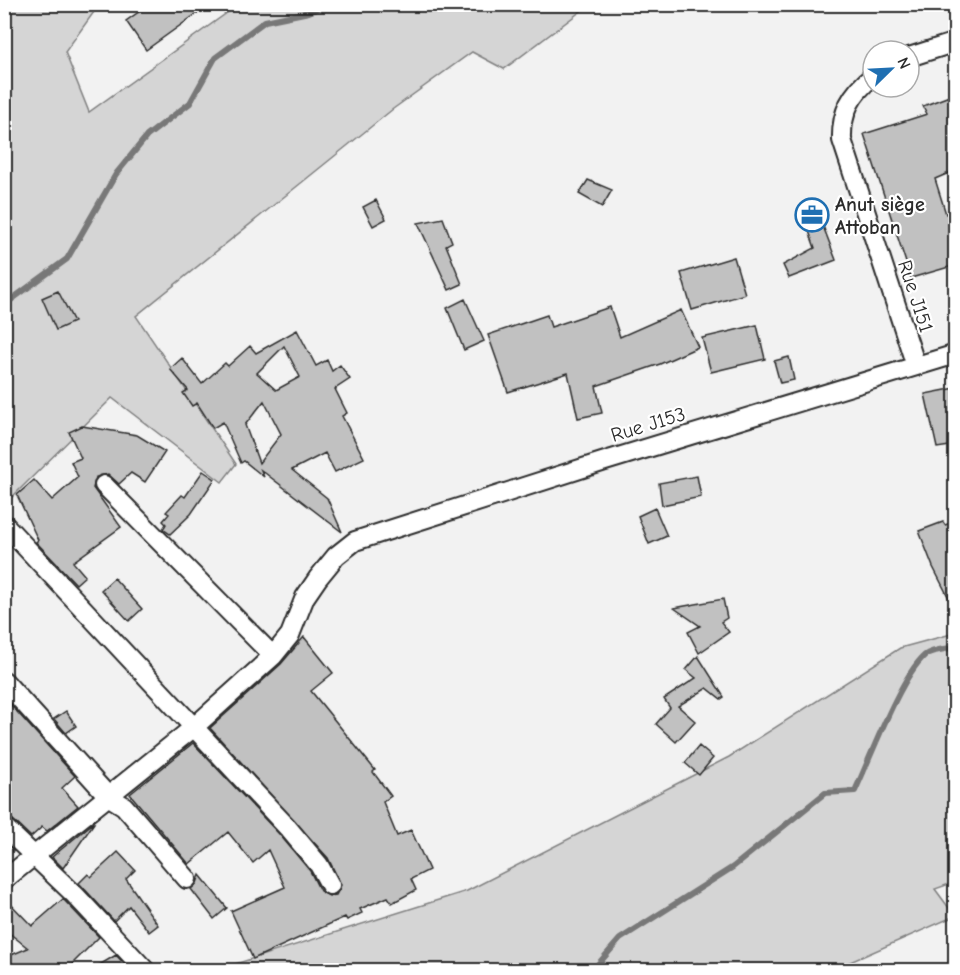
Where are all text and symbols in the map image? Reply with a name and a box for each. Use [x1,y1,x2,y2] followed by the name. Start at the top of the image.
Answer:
[861,39,921,99] north arrow
[893,55,914,72] text: N
[835,193,925,239] place label: Anut siège Attoban
[794,197,830,233] office icon: Anut siège Attoban
[893,257,938,335] street label: Rue J151
[608,402,688,447] street label: Rue J153

